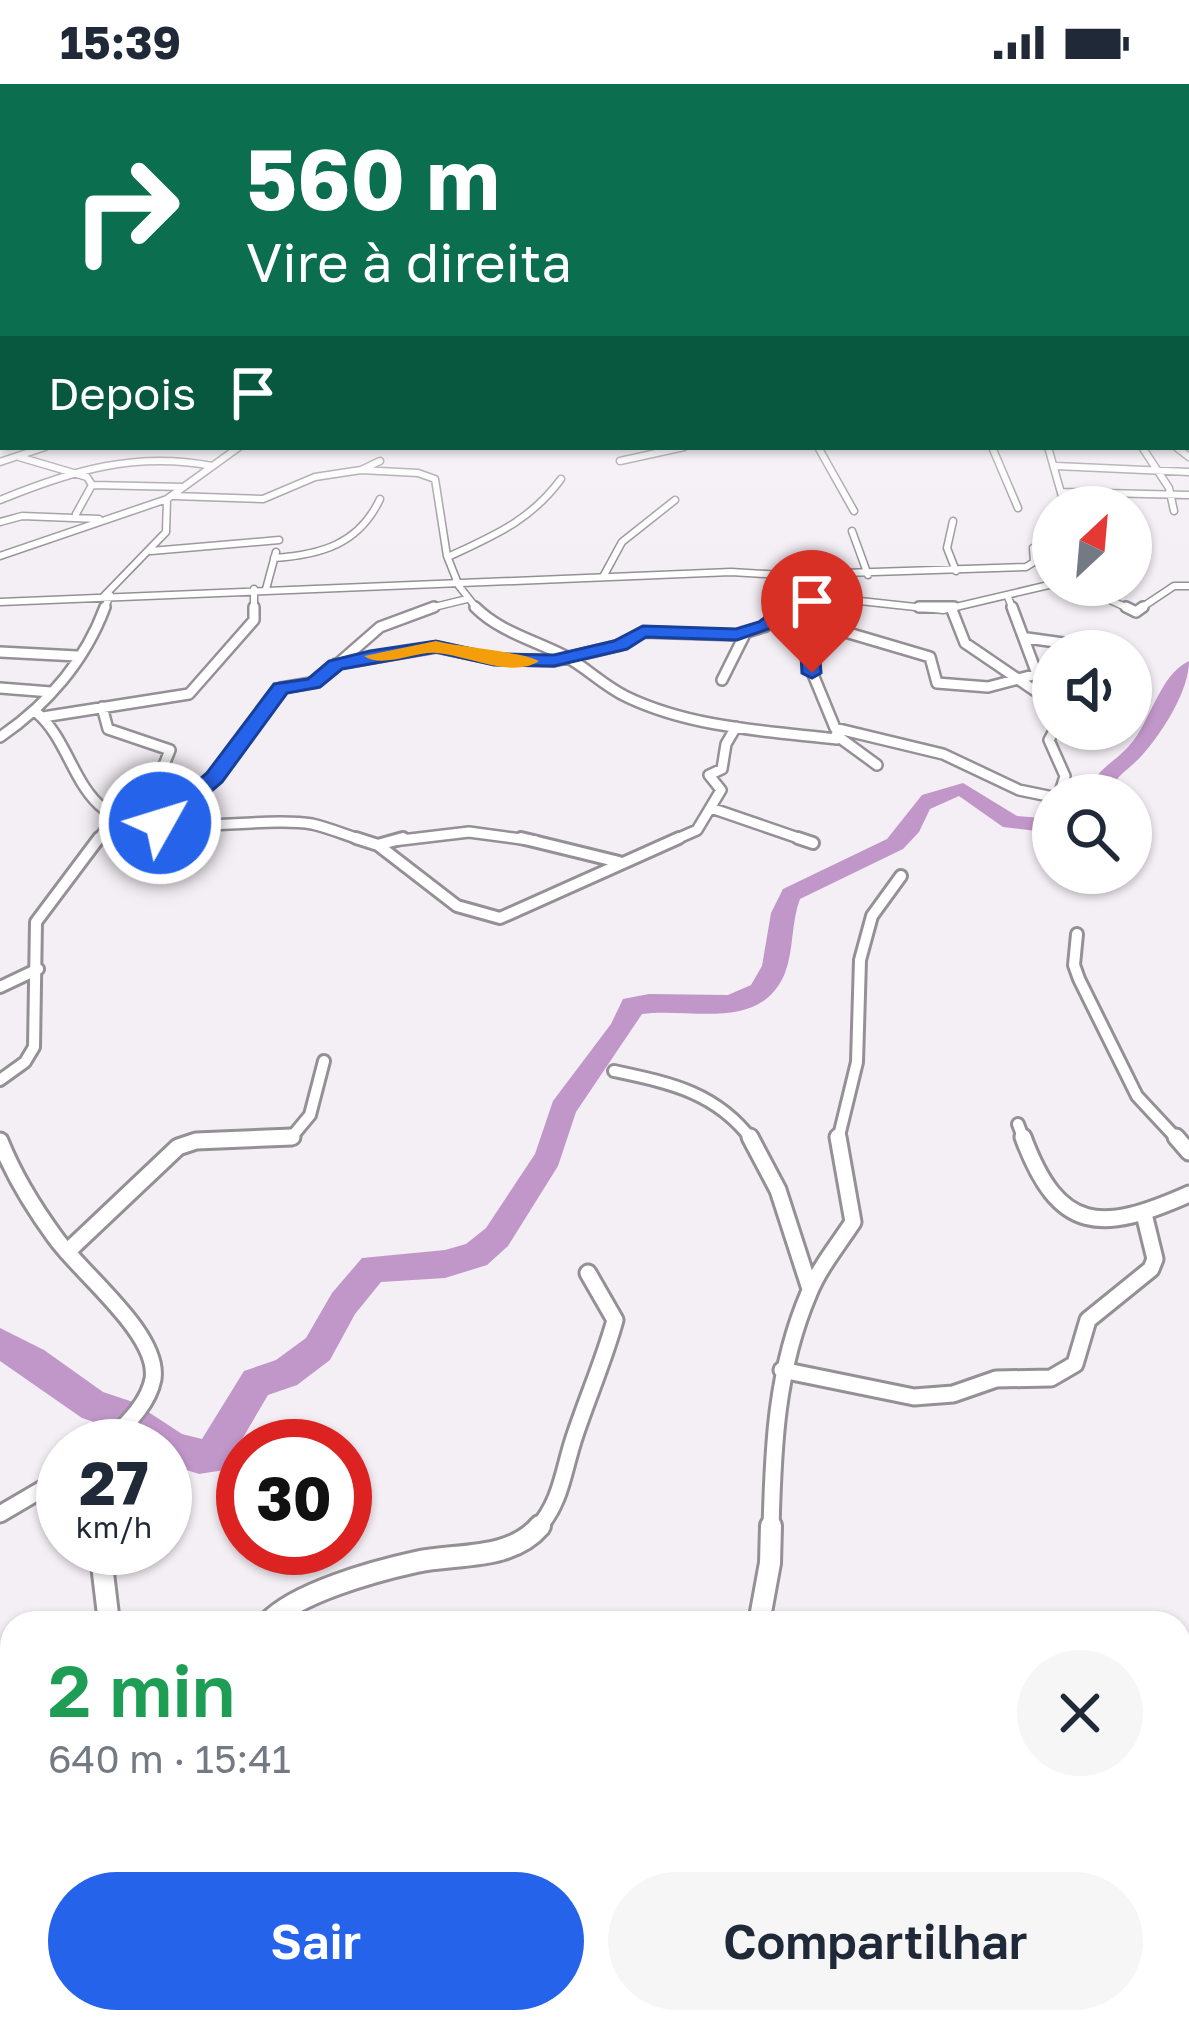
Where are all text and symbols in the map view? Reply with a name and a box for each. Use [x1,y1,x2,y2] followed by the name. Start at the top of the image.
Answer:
[60,15,181,69] text: 15:39
[246,128,500,228] text: 560 m
[48,132,204,288] icon: right
[246,229,572,294] text: Vire à direita
[220,360,286,426] icon: arrive
[48,366,196,420] text: Depois
[1032,486,1152,606] north arrow
[1032,486,1152,894] map controls
[761,550,863,673] pin
[779,568,845,634] icon: arrive
[1032,630,1152,750] button: sound
[97,760,223,886] position arrow
[1032,774,1152,894] button: search
[216,1419,372,1575] speed limit sign: 30
[79,1446,149,1518] text: 27
[76,1509,152,1545] text: km/h
[48,1646,235,1733] text: 2 min
[1017,1650,1143,1776] button: close
[48,1735,291,1782] text: 640 m · 15:41
[48,1872,584,2010] button: Sair
[608,1872,1143,2010] button: Compartilhar

